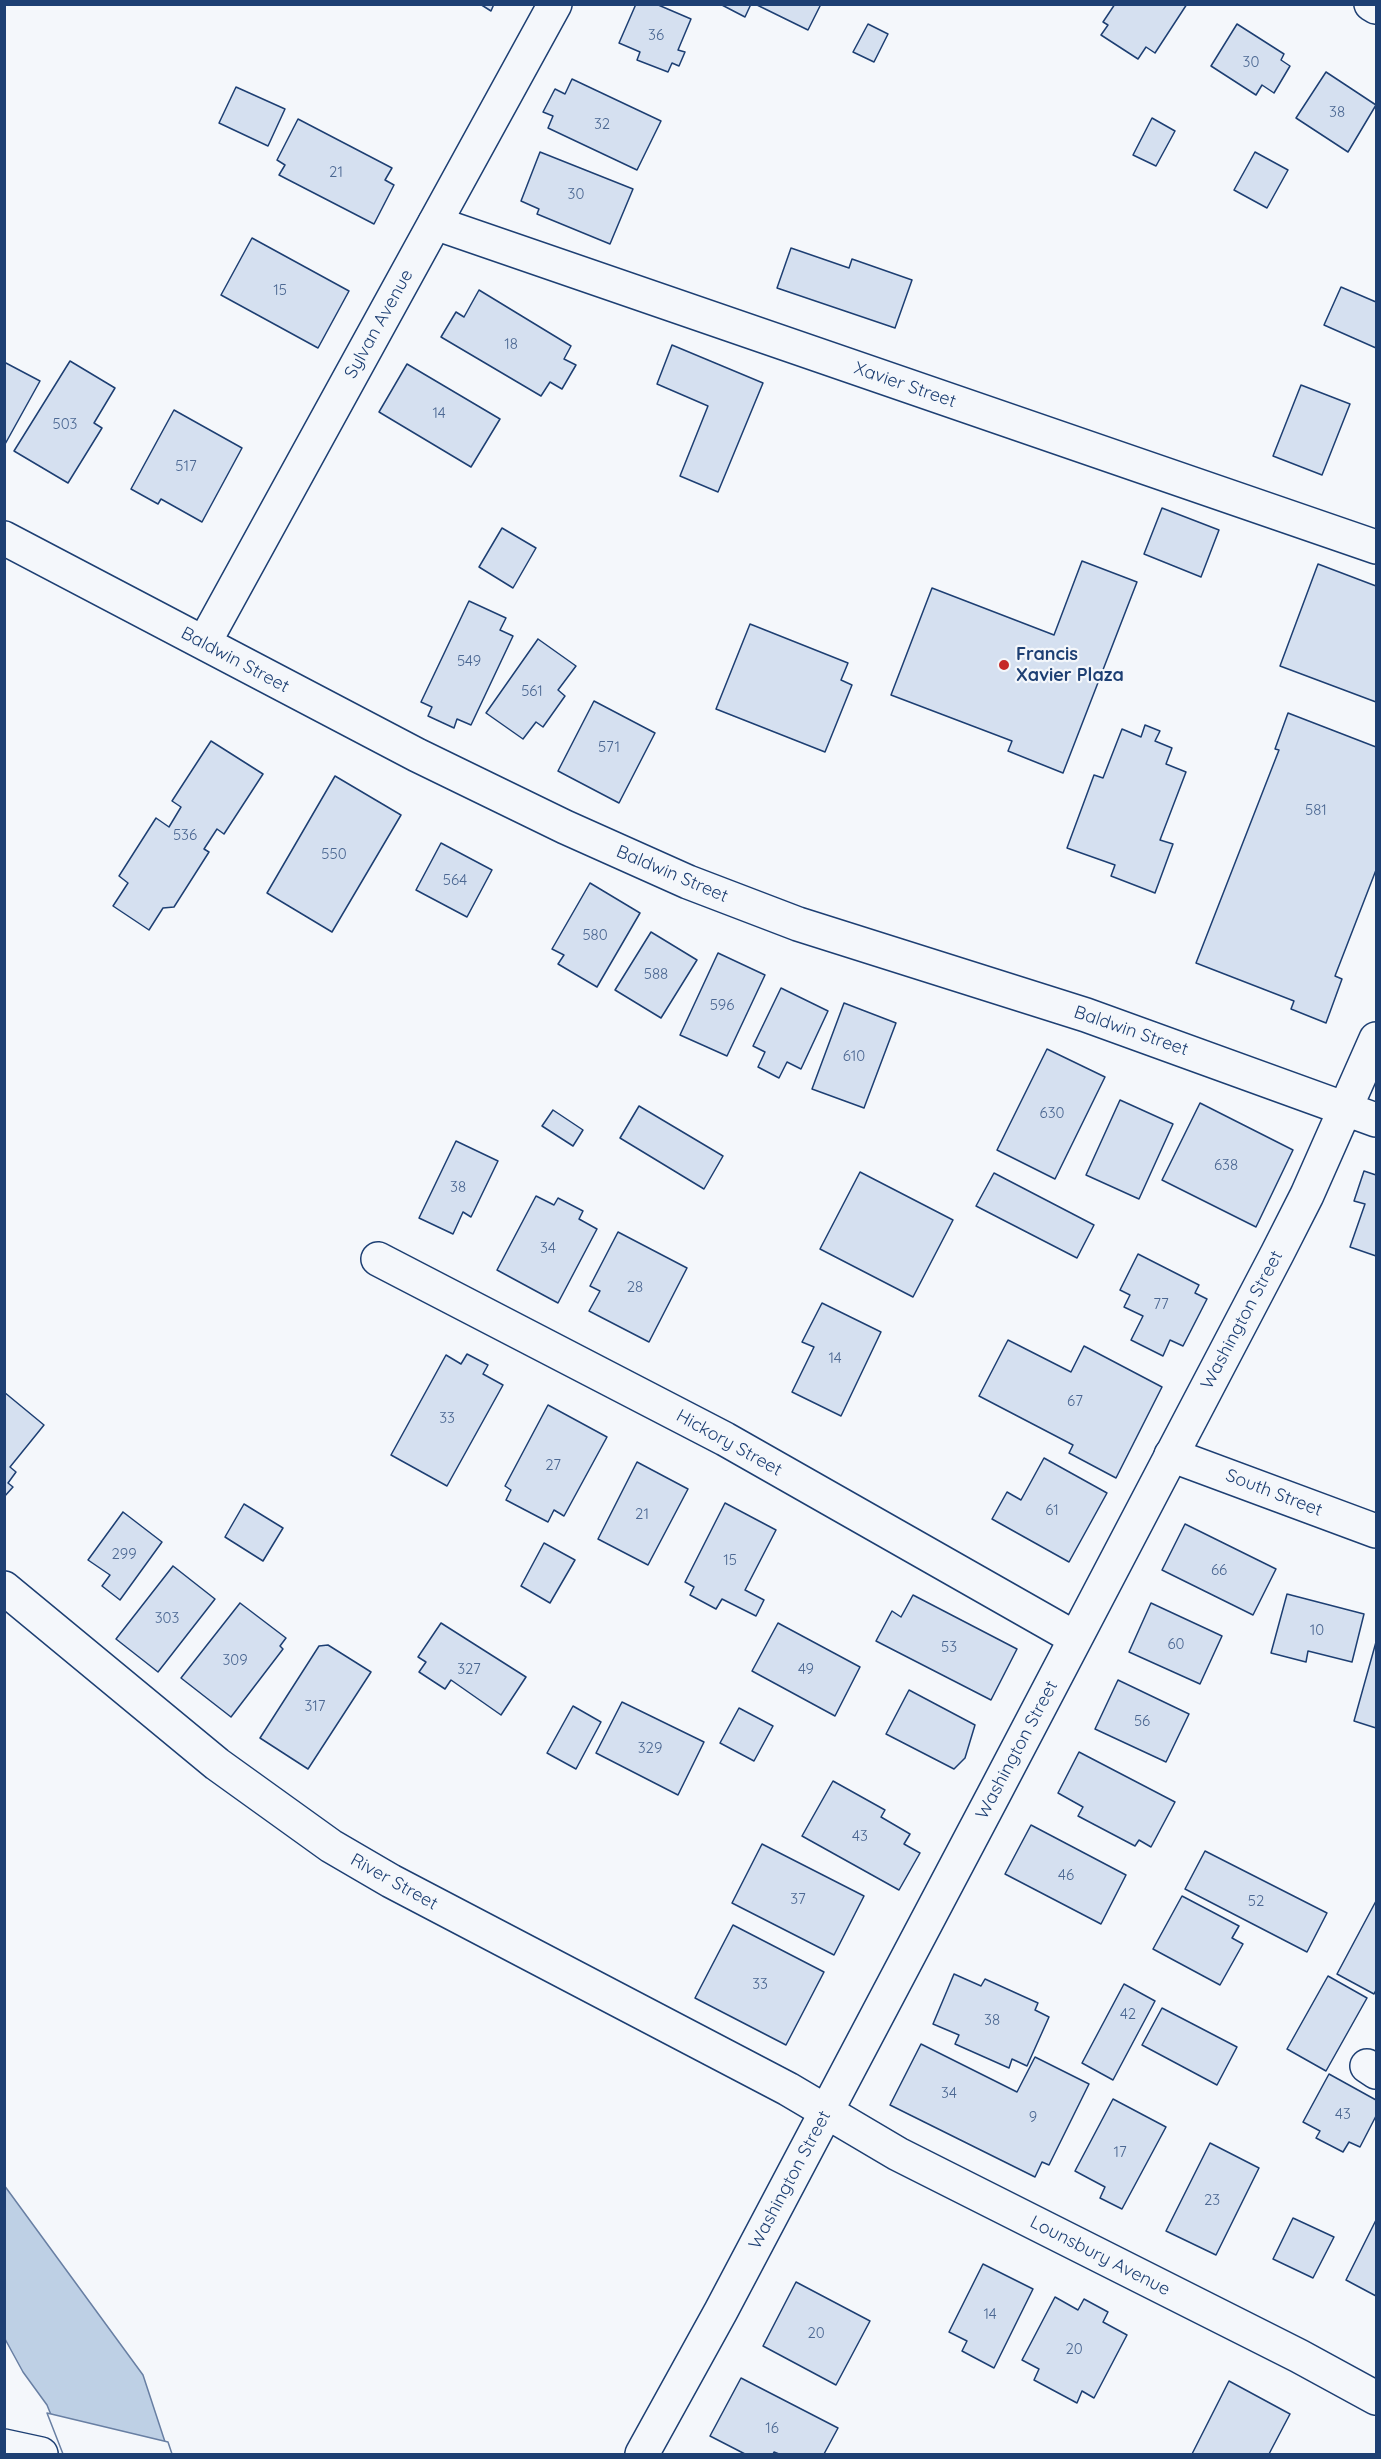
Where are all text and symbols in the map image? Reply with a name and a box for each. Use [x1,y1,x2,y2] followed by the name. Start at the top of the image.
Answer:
[648,26,664,44] house number: 36
[1243,53,1259,71] house number: 30
[1329,103,1345,121] house number: 38
[594,115,610,133] house number: 32
[329,163,343,181] house number: 21
[568,185,584,203] house number: 30
[340,266,418,382] street label: Sylvan Avenue
[273,281,287,299] house number: 15
[504,335,518,353] house number: 18
[851,358,959,412] street label: Xavier Street
[432,404,446,422] house number: 14
[53,415,77,433] house number: 503
[175,457,197,475] house number: 517
[177,622,293,698] street label: Baldwin Street
[1016,644,1124,686] place label: Francis Xavier Plaza
[457,652,481,670] house number: 549
[997,658,1011,672] marker: Francis Xavier Plaza
[521,682,543,700] house number: 561
[598,738,620,756] house number: 571
[1305,801,1327,819] house number: 581
[173,826,197,844] house number: 536
[613,841,731,907] street label: Baldwin Street
[321,845,347,863] house number: 550
[443,871,467,889] house number: 564
[582,926,608,944] house number: 580
[644,965,668,983] house number: 588
[710,996,734,1014] house number: 596
[1071,1001,1191,1061] street label: Baldwin Street
[843,1047,865,1065] house number: 610
[1040,1104,1064,1122] house number: 630
[1214,1156,1238,1174] house number: 638
[450,1178,466,1196] house number: 38
[540,1239,556,1257] house number: 34
[1196,1247,1288,1393] street label: Washington Street
[627,1278,643,1296] house number: 28
[1153,1295,1169,1313] house number: 77
[828,1349,842,1367] house number: 14
[1067,1392,1083,1410] house number: 67
[672,1405,786,1481] street label: Hickory Street
[439,1409,455,1427] house number: 33
[545,1456,561,1474] house number: 27
[1223,1465,1325,1521] street label: South Street
[1045,1501,1059,1519] house number: 61
[635,1505,649,1523] house number: 21
[111,1545,137,1563] house number: 299
[723,1551,737,1569] house number: 15
[1211,1561,1227,1579] house number: 66
[155,1609,179,1627] house number: 303
[1310,1621,1324,1639] house number: 10
[1168,1635,1184,1653] house number: 60
[941,1638,957,1656] house number: 53
[222,1651,248,1669] house number: 309
[457,1660,481,1678] house number: 327
[798,1660,814,1678] house number: 49
[971,1677,1063,1823] street label: Washington Street
[304,1697,326,1715] house number: 317
[1134,1712,1150,1730] house number: 56
[638,1739,662,1757] house number: 329
[852,1827,868,1845] house number: 43
[347,1849,441,1915] street label: River Street
[1058,1866,1074,1884] house number: 46
[790,1890,806,1908] house number: 37
[1248,1892,1264,1910] house number: 52
[752,1975,768,1993] house number: 33
[1120,2005,1136,2023] house number: 42
[984,2011,1000,2029] house number: 38
[941,2084,957,2102] house number: 34
[1335,2105,1351,2123] house number: 43
[744,2107,836,2253] street label: Washington Street
[1029,2108,1037,2126] house number: 9
[1113,2143,1127,2161] house number: 17
[1204,2191,1220,2209] house number: 23
[1026,2211,1174,2301] street label: Lounsbury Avenue
[983,2305,997,2323] house number: 14
[807,2324,825,2342] house number: 20
[1065,2340,1083,2358] house number: 20
[765,2419,779,2437] house number: 16

